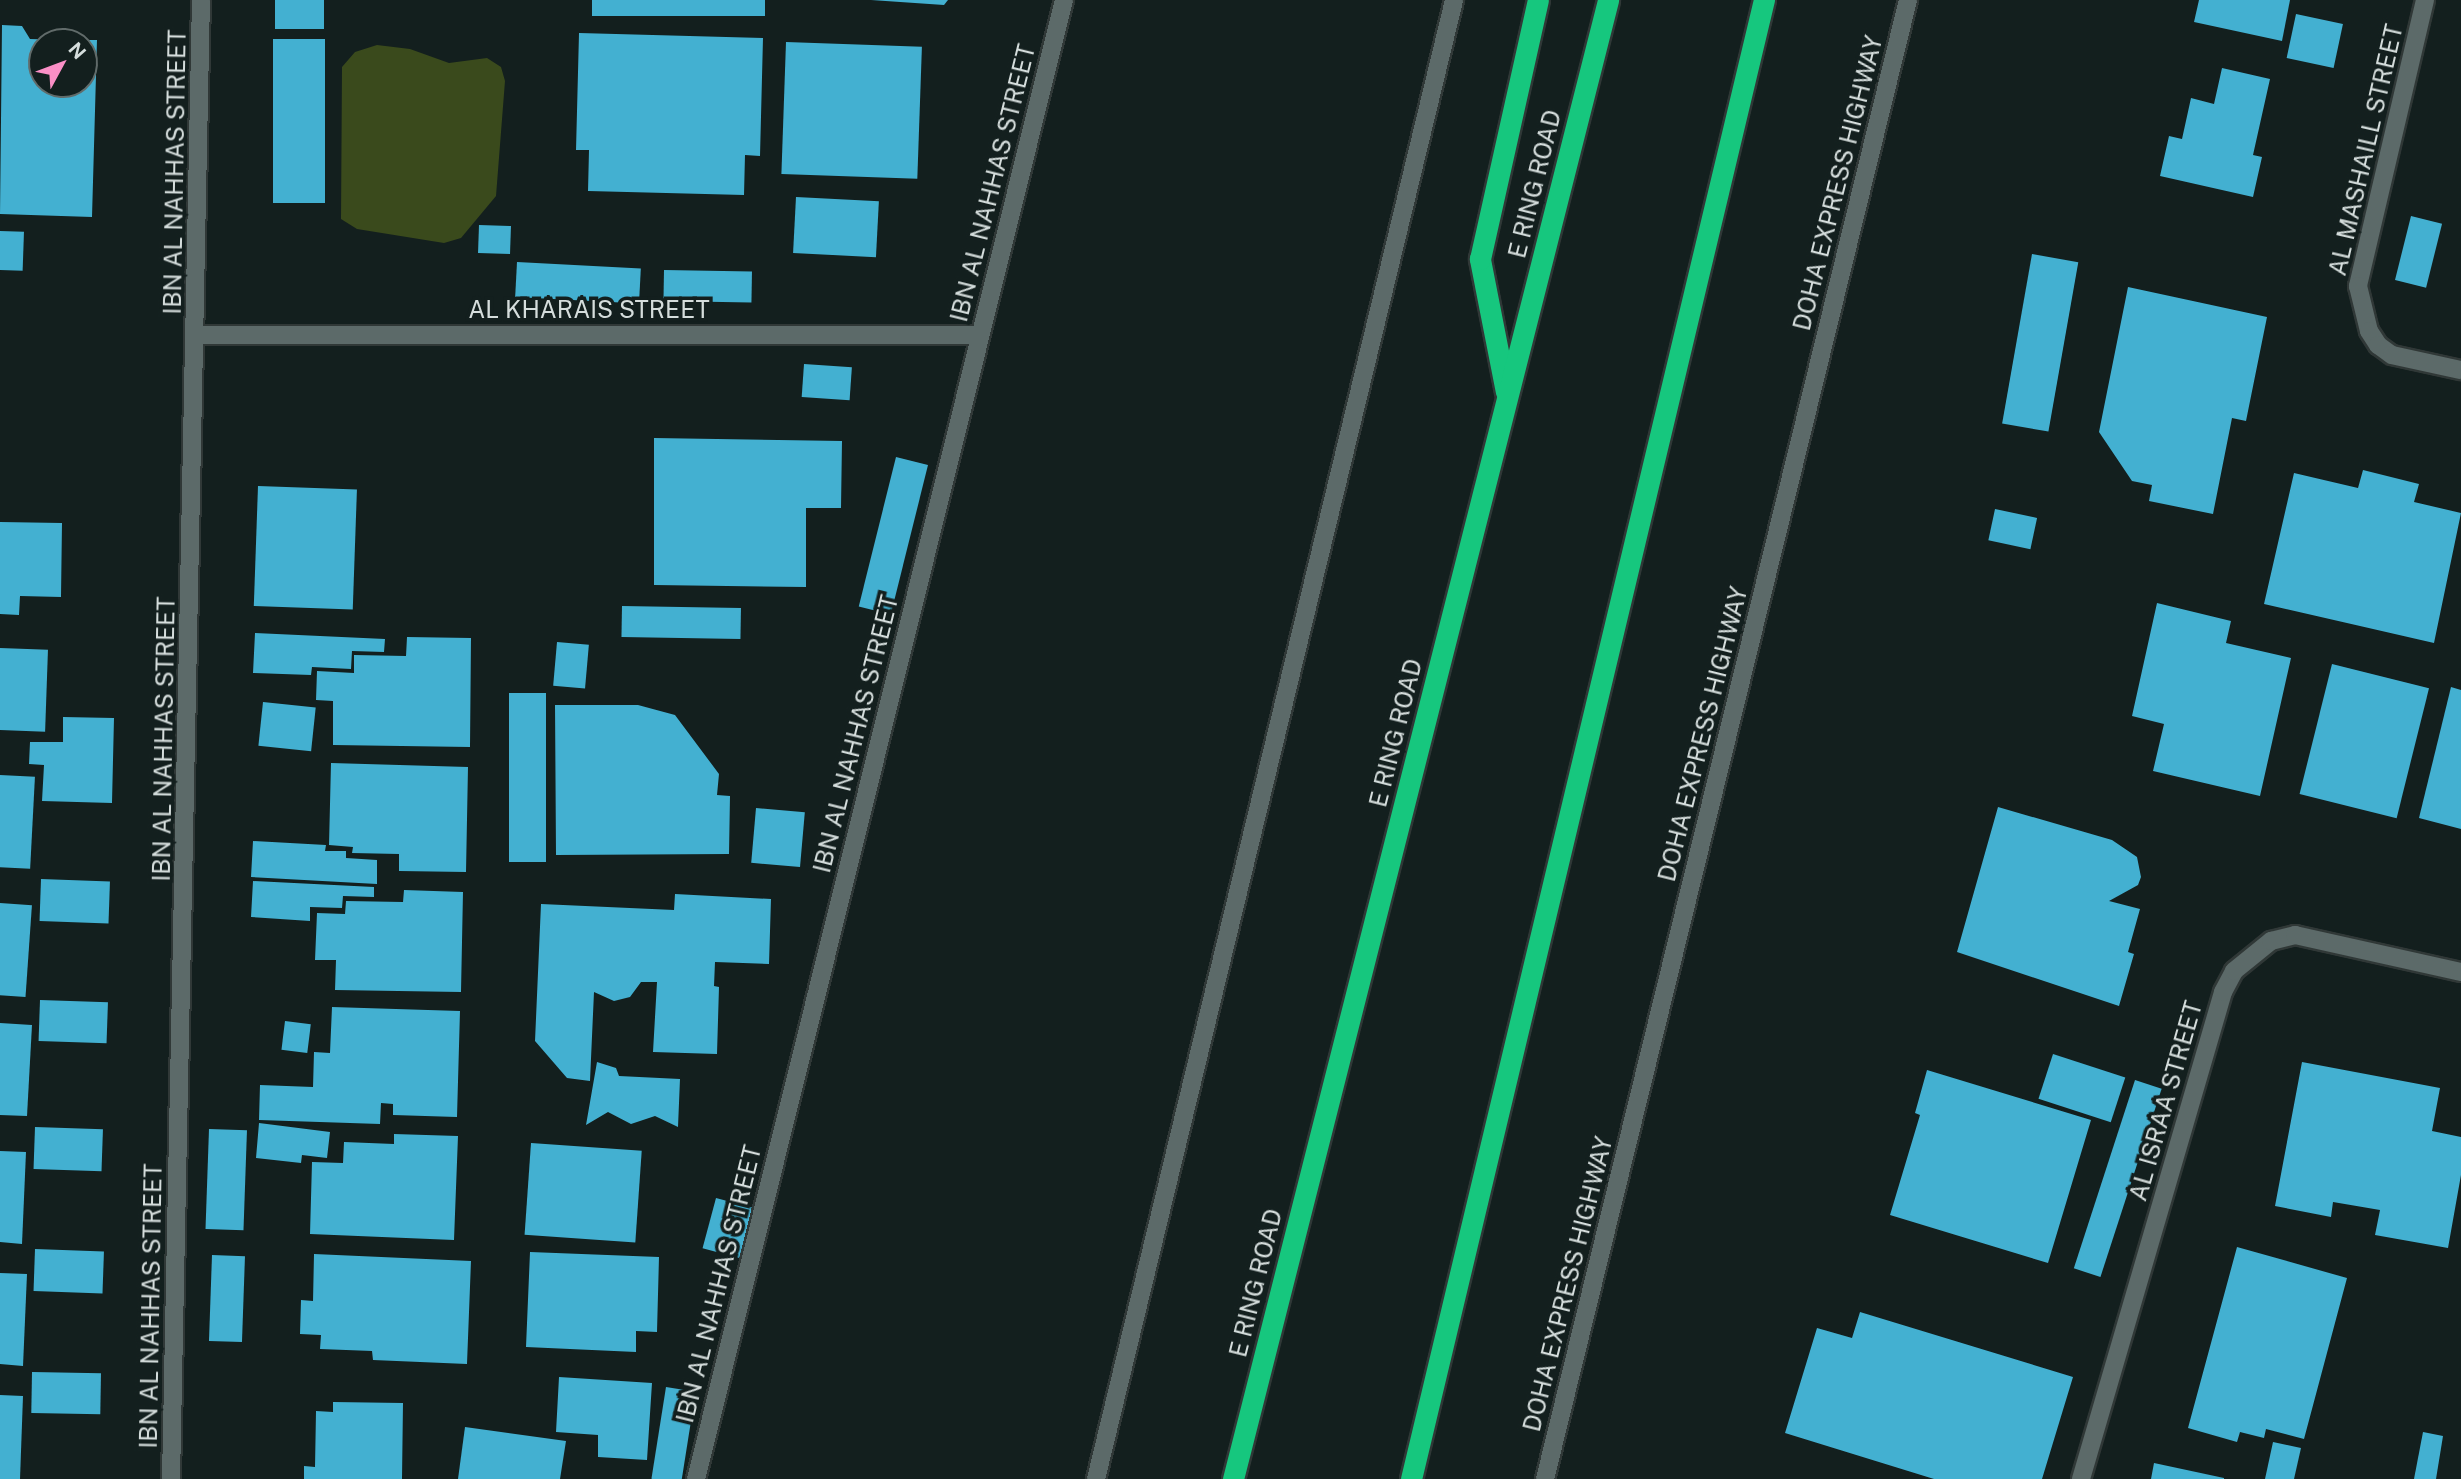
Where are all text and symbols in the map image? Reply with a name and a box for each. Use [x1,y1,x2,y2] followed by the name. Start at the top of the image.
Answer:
[2323,21,2409,279] street label: AL MASHAILL STREET
[28,28,98,98] north arrow
[158,29,192,315] street label: IBN AL NAHHAS STREET
[1787,32,1889,334] street label: DOHA EXPRESS HIGHWAY
[64,38,91,63] text: N
[945,41,1041,325] street label: IBN AL NAHHAS STREET
[1503,107,1567,261] street label: E RING ROAD
[468,296,710,324] street label: AL KHARAIS STREET
[1652,583,1754,885] street label: DOHA EXPRESS HIGHWAY
[808,592,904,876] street label: IBN AL NAHHAS STREET
[147,596,181,882] street label: IBN AL NAHHAS STREET
[1364,656,1428,810] street label: E RING ROAD
[2124,998,2208,1204] street label: AL ISRAA STREET
[1517,1133,1619,1435] street label: DOHA EXPRESS HIGHWAY
[671,1142,767,1426] street label: IBN AL NAHHAS STREET
[134,1163,168,1449] street label: IBN AL NAHHAS STREET
[1224,1206,1288,1360] street label: E RING ROAD

